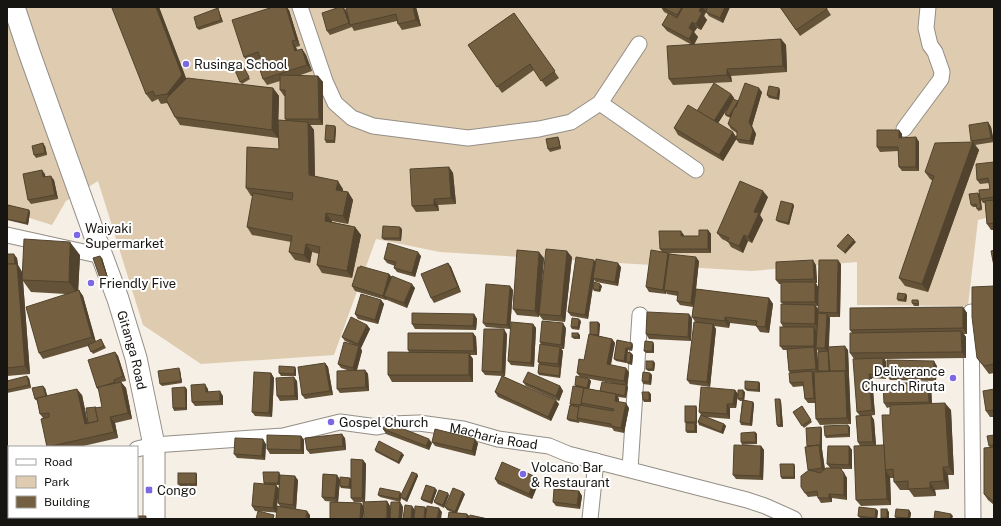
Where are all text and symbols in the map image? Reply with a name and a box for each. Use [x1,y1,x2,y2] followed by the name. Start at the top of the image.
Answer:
[194,57,288,72] place label: Rusinga School
[181,59,191,69] marker: Rusinga School
[85,221,164,251] place label: Waiyaki Supermarket
[72,230,82,240] marker: Waiyaki Supermarket
[99,276,176,291] place label: Friendly Five
[86,278,96,288] marker: Friendly Five
[114,309,150,391] street label: Gitanga Road
[861,364,945,394] place label: Deliverance Church Riruta
[948,373,958,383] marker: Deliverance Church Riruta
[339,415,428,430] place label: Gospel Church
[326,417,336,427] marker: Gospel Church
[449,420,539,452] street label: Macharia Road
[8,446,138,518] legend
[44,455,72,469] text: Road
[531,460,610,490] place label: Volcano Bar & Restaurant
[518,469,528,479] marker: Volcano Bar & Restaurant
[44,475,70,489] text: Park
[157,483,196,498] place label: Congo
[144,485,154,495] marker: Congo
[44,495,90,509] text: Building

